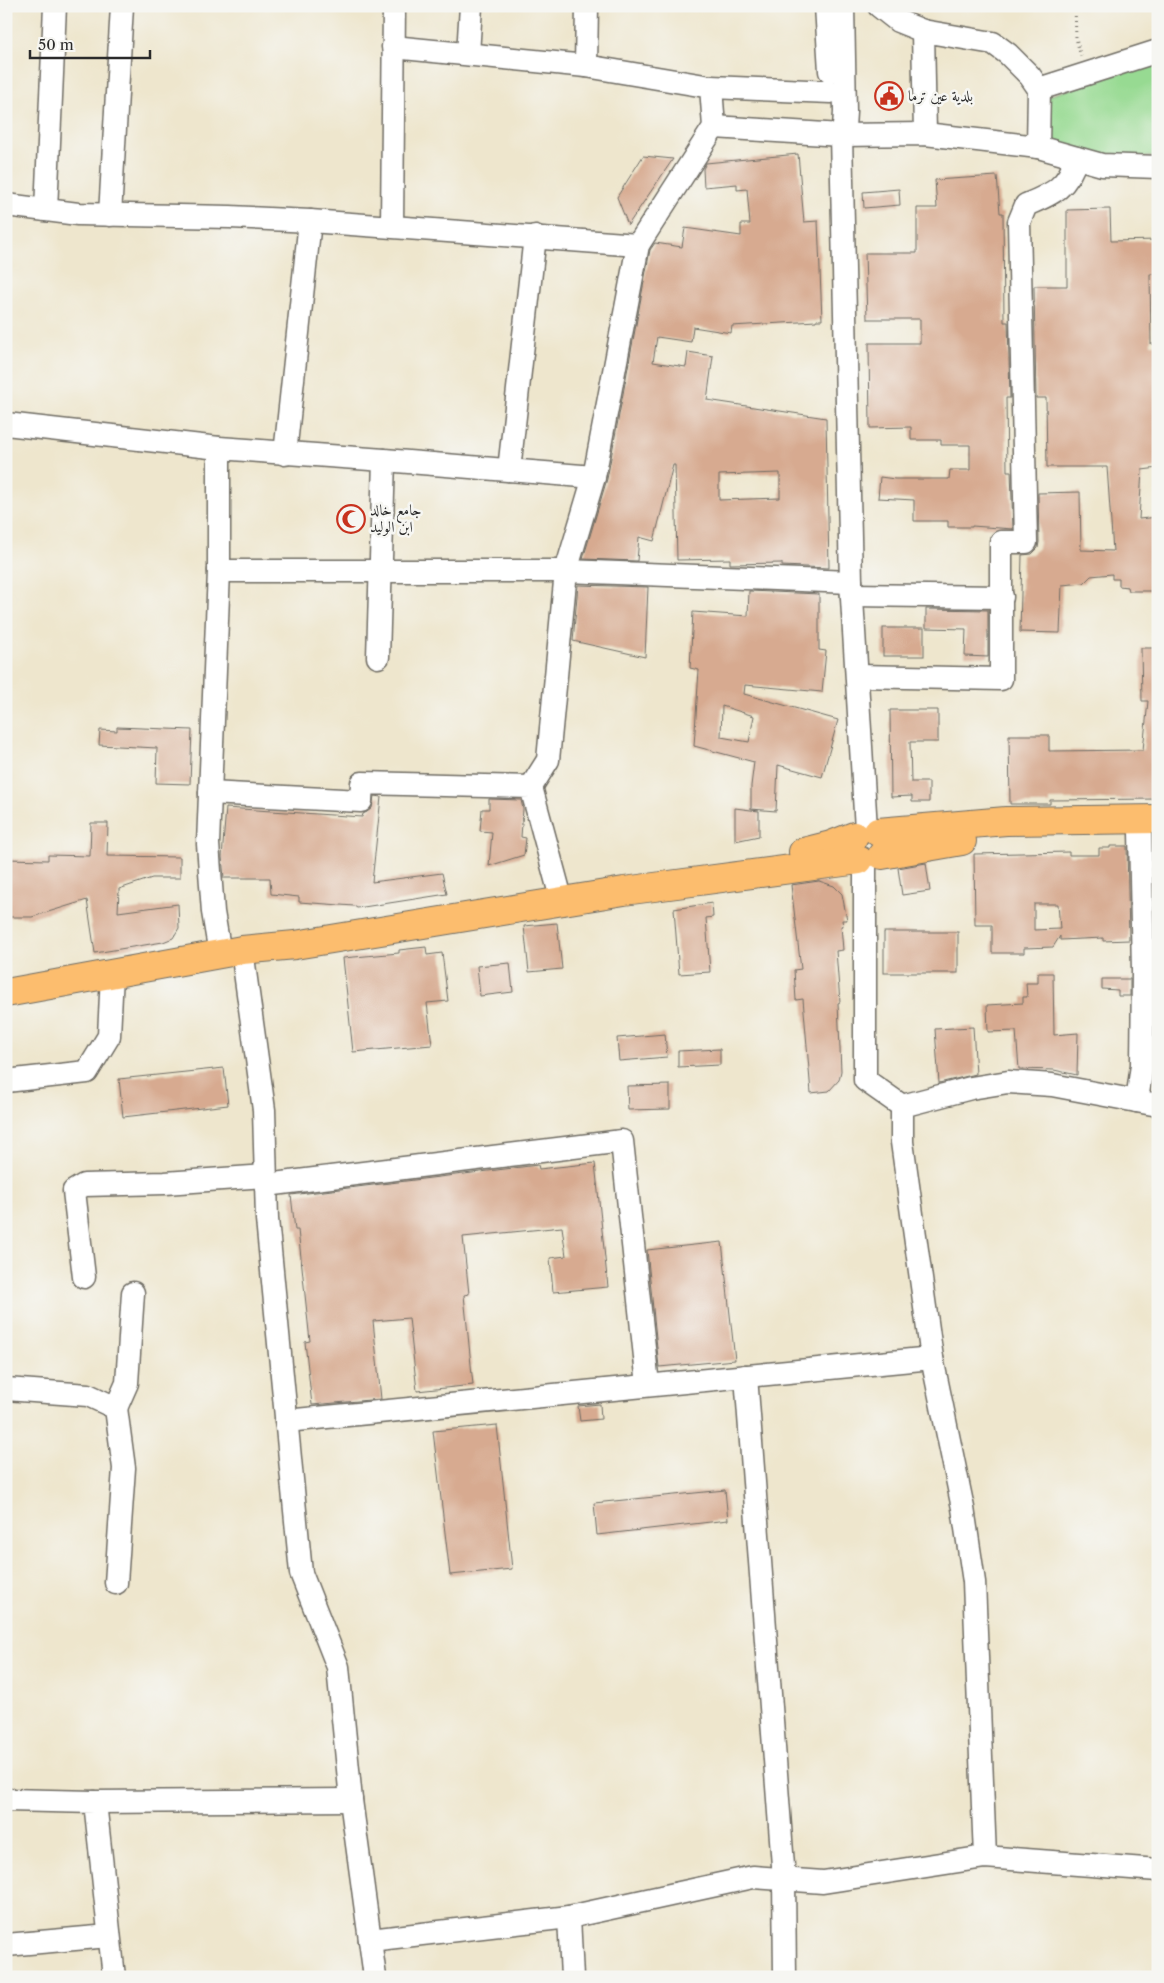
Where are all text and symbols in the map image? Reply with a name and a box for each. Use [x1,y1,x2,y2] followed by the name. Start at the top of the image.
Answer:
[30,28,150,60] scale bar
[38,35,74,54] text: 50 m
[874,81,904,111] public building icon: بلدية عين ترما
[908,86,973,105] place label: بلدية عين ترما
[370,500,422,536] place label: جامع خالد ابن الوليد
[336,504,366,534] mosque icon: جامع خالد ابن الوليد

